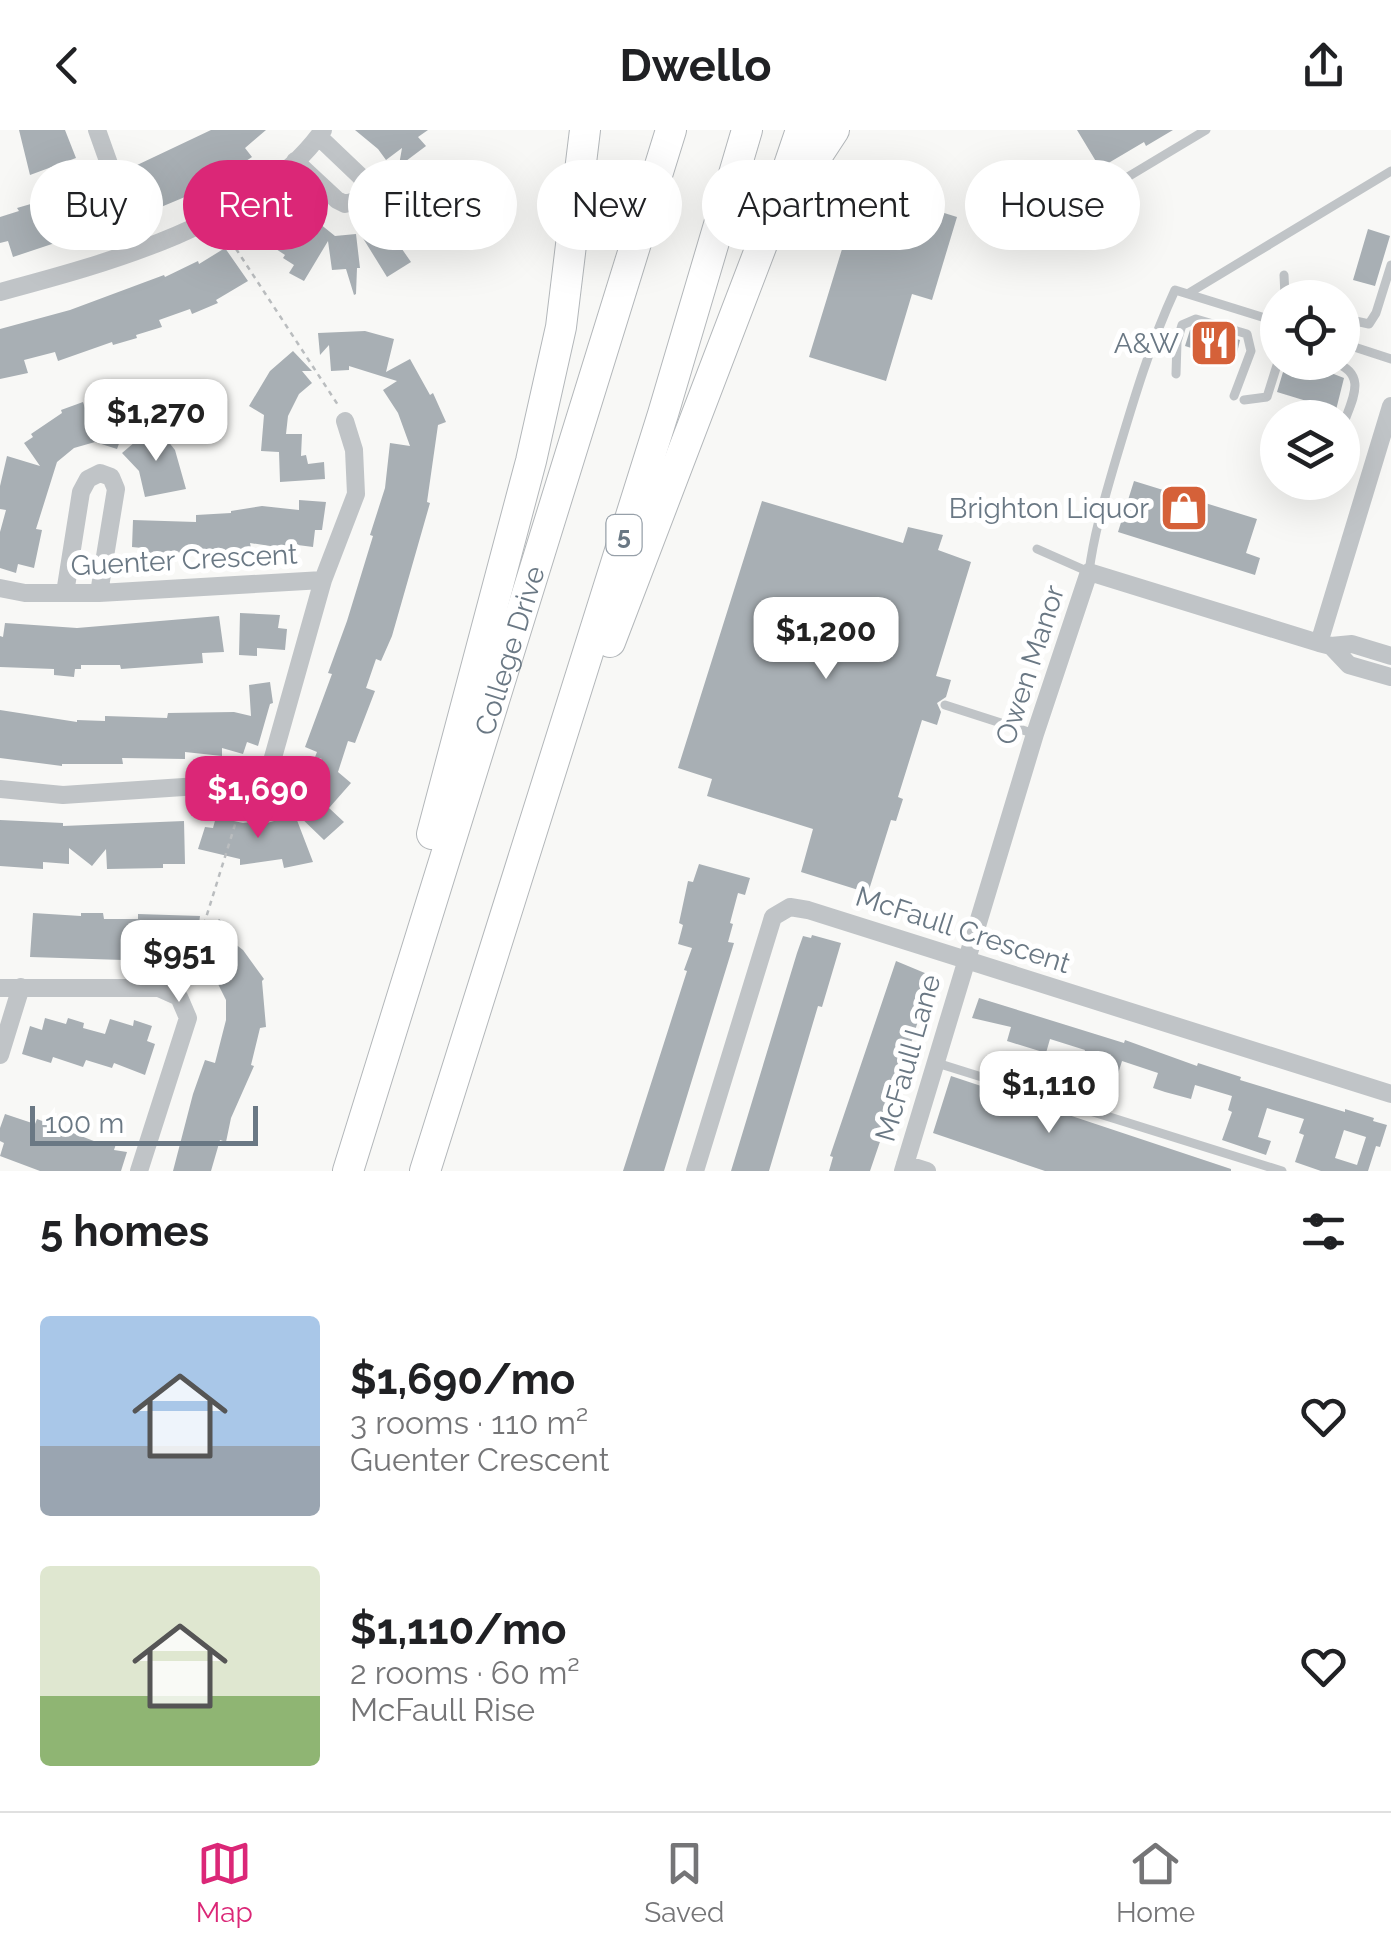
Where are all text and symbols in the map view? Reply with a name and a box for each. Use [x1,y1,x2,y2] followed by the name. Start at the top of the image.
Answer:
[40,38,95,93] icon: back
[1296,38,1351,93] icon: share
[620,39,771,92] text: Dwello
[30,160,163,250] chip: Buy
[183,160,328,250] chip: Rent
[348,160,517,250] chip: Filters
[537,160,682,250] chip: New
[702,160,945,250] chip: Apartment
[965,160,1140,250] chip: House
[1260,280,1360,500] map controls
[1260,280,1360,380] button: locate
[1188,317,1240,369] restaurant icon: A&W
[1114,327,1179,360] place label: A&W
[75,379,237,464] pin: $1,270
[106,393,206,430] text: $1,270
[1260,400,1360,500] button: layers
[1158,482,1210,534] shop icon: Brighton Liquor
[949,492,1149,525] place label: Brighton Liquor
[606,515,642,555] road number: 5
[70,538,299,582] street label: Guenter Crescent
[468,562,551,739] street label: College Drive
[989,581,1071,749] street label: Owen Manor
[745,597,907,682] pin: $1,200
[776,611,876,648] text: $1,200
[177,756,339,841] pin: $1,690
[207,770,309,807] text: $1,690
[852,880,1075,980] street label: McFaull Crescent
[120,920,238,1005] pin: $951
[143,934,215,971] text: $951
[868,971,948,1145] street label: McFaull Lane
[968,1051,1130,1136] pin: $1,110
[1002,1065,1096,1102] text: $1,110
[30,1101,258,1146] scale bar
[45,1107,124,1140] text: 100 m
[1296,1204,1351,1259] icon: filters
[40,1207,209,1256] text: 5 homes
[350,1355,575,1404] text: $1,690/mo
[120,1356,240,1476] icon: home
[1296,1389,1351,1444] icon: heart
[350,1404,588,1441] text: 3 rooms · 110 m²
[350,1441,609,1478] text: Guenter Crescent
[350,1605,566,1654] text: $1,110/mo
[120,1606,240,1726] icon: home
[1296,1639,1351,1694] icon: heart
[350,1654,580,1691] text: 2 rooms · 60 m²
[350,1691,535,1728] text: McFaull Rise
[196,1836,253,1929] tab: Map
[644,1836,724,1929] tab: Saved
[1116,1836,1195,1929] tab: Home

